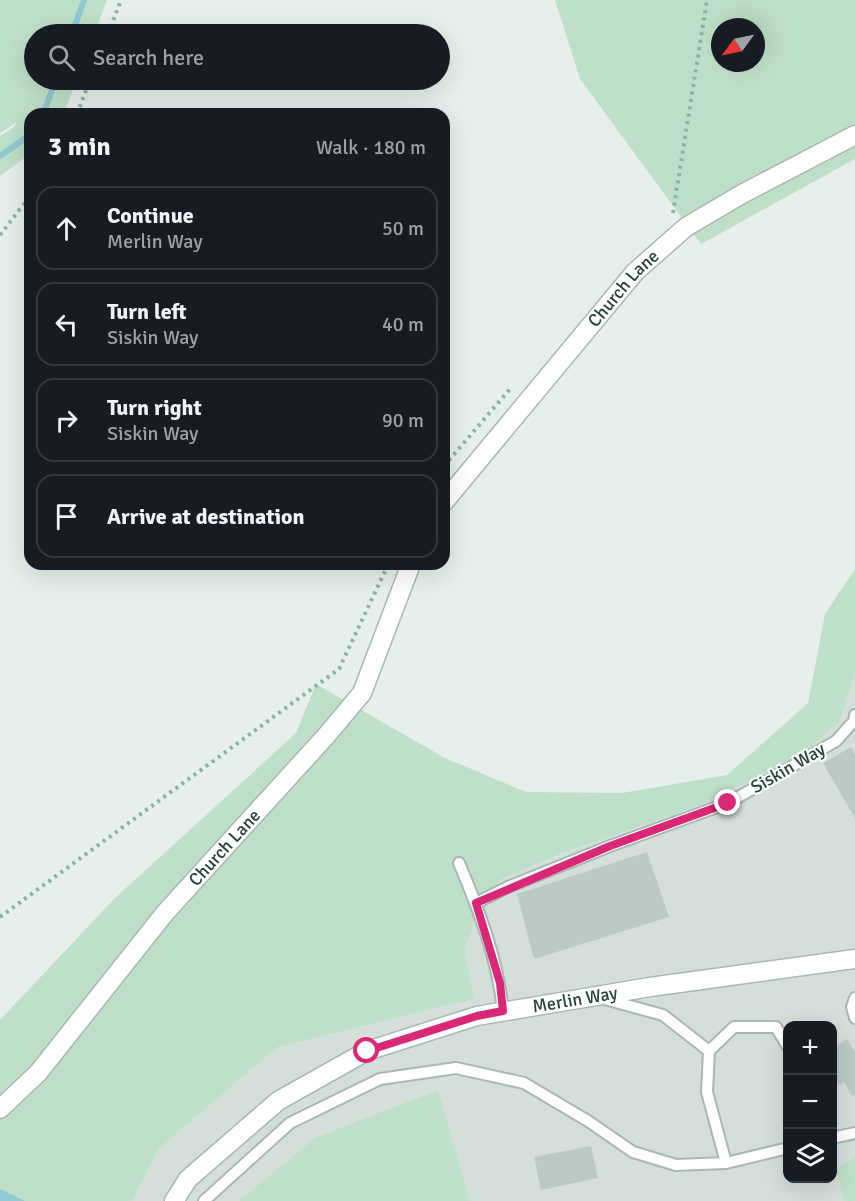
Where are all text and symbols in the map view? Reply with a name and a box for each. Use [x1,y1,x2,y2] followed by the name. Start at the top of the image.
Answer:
[711,18,765,72] north arrow
[24,24,450,90] search box
[45,41,78,74] icon: search
[93,44,204,71] text: Search here
[48,131,111,163] text: 3 min
[316,135,426,160] text: Walk · 180 m
[107,202,194,229] text: Continue
[50,212,83,245] icon: ahead
[382,216,424,241] text: 50 m
[107,229,203,254] text: Merlin Way
[583,245,663,331] street label: Church Lane
[107,298,187,325] text: Turn left
[50,308,83,341] icon: left
[382,312,424,337] text: 40 m
[107,325,198,350] text: Siskin Way
[107,394,202,421] text: Turn right
[50,404,83,437] icon: right
[382,408,424,433] text: 90 m
[107,421,198,446] text: Siskin Way
[50,500,83,533] icon: arrive
[107,503,304,530] text: Arrive at destination
[747,738,830,798] street label: Siskin Way
[714,789,740,815] route end
[184,805,265,891] street label: Church Lane
[531,982,620,1018] street label: Merlin Way
[783,1021,837,1183] map controls
[783,1021,837,1075] button: +
[353,1037,379,1063] route start
[783,1075,837,1129] button: −
[783,1129,837,1183] button: layers

